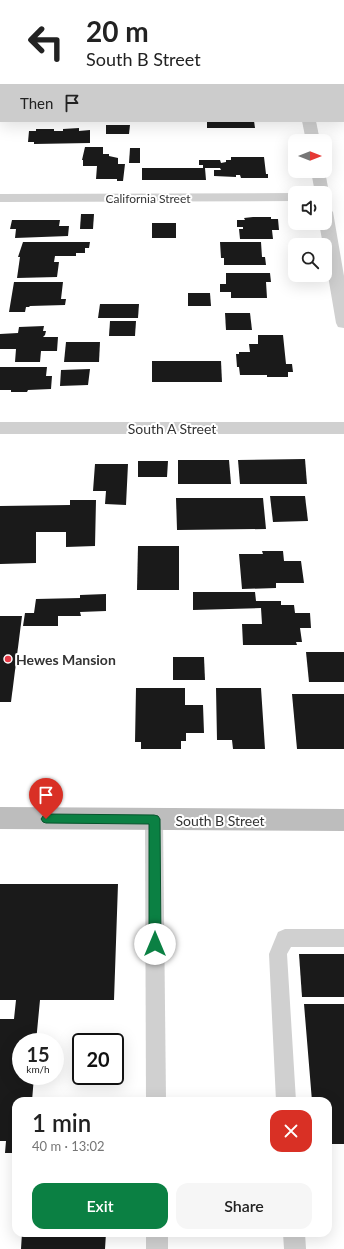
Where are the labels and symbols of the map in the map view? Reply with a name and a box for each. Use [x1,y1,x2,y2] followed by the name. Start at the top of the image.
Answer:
[288,134,332,178] north arrow
[105,191,191,206] street label: California Street
[128,420,216,437] street label: South A Street
[16,651,116,668] place label: Hewes Mansion
[3,654,13,664] marker: Hewes Mansion
[29,778,63,819] pin
[175,812,265,829] street label: South B Street
[134,923,176,965] position arrow
[72,1033,124,1085] speed limit sign: 20

